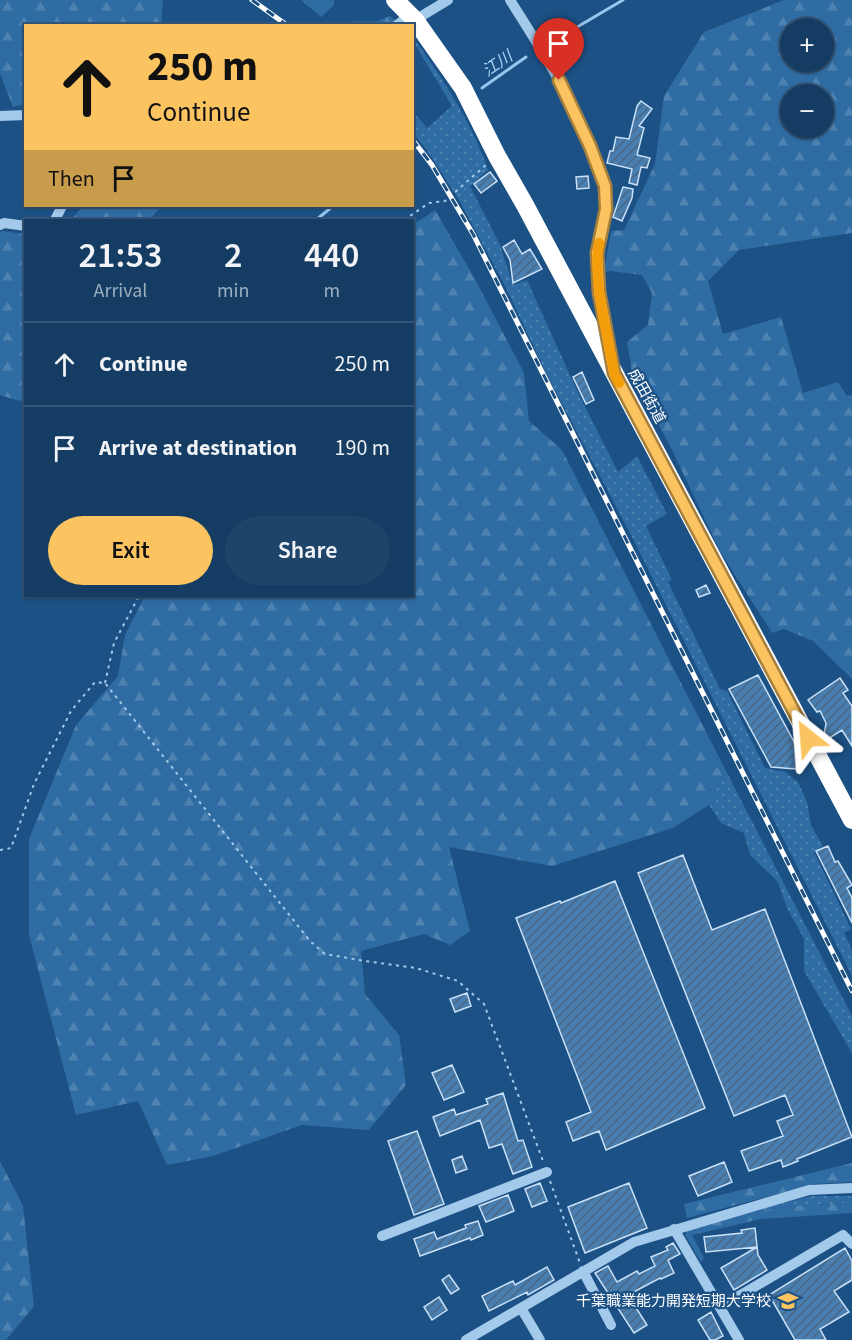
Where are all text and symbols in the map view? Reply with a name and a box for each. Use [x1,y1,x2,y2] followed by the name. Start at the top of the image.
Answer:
[533,18,584,80] pin
[780,18,834,138] map controls
[780,18,834,72] button: +
[542,27,575,60] icon: arrive
[147,37,258,97] text: 250 m
[478,44,519,82] water label: 江川
[48,48,126,126] icon: ahead
[780,84,834,138] button: −
[147,93,250,132] text: Continue
[107,162,140,195] icon: arrive
[48,163,95,195] text: Then
[79,230,162,281] text: 21:53
[224,230,242,281] text: 2
[304,230,359,281] text: 440
[94,277,147,305] text: Arrival
[217,277,249,305] text: min
[323,277,340,305] text: m
[48,348,81,381] icon: ahead
[99,348,188,380] text: Continue
[335,348,390,380] text: 250 m
[623,365,670,428] street label: 成田街道
[48,432,81,465] icon: arrive
[99,432,297,464] text: Arrive at destination
[335,432,390,464] text: 190 m
[48,516,213,585] button: Exit
[225,516,390,585] button: Share
[776,706,840,770] position arrow
[776,1289,800,1313] school or university icon: 千葉職業能力開発短期大学校
[576,1291,771,1312] place label: 千葉職業能力開発短期大学校

